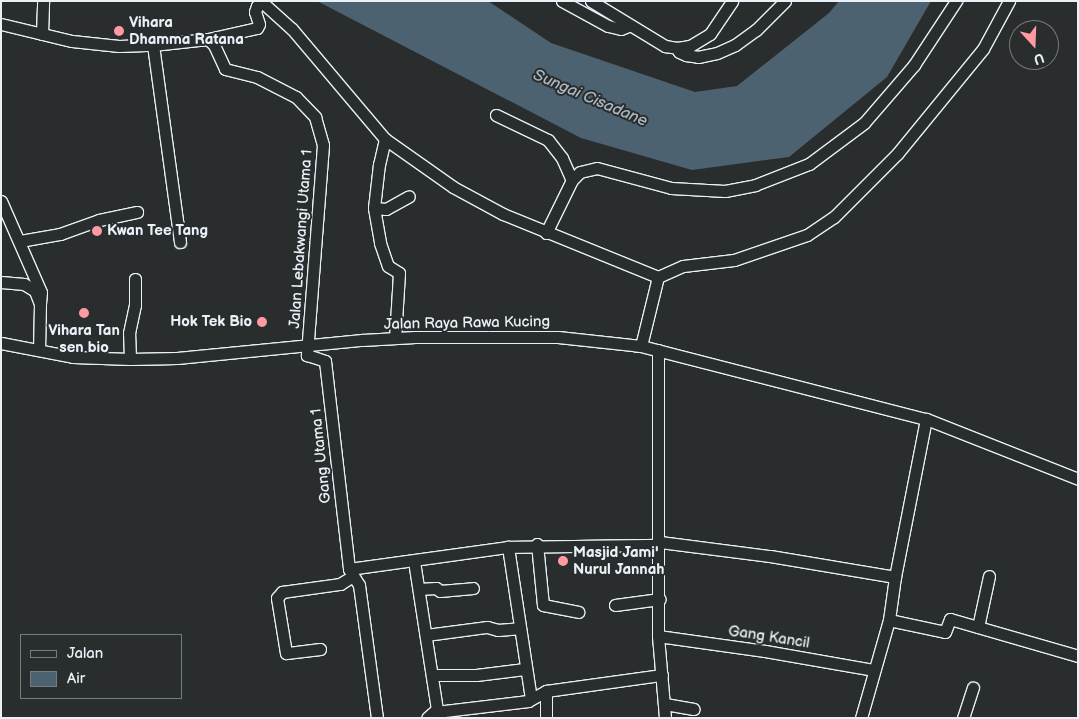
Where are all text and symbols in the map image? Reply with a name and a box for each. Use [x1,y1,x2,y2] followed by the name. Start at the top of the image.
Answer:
[129,13,244,48] place label: Vihara Dhamma Ratana
[1009,20,1059,70] north arrow
[113,25,125,37] marker: Vihara Dhamma Ratana
[1031,49,1047,68] text: U
[530,66,650,132] water label: Sungai Cisadane
[286,149,316,329] street label: Jalan Lebakwangi Utama 1
[107,222,208,240] place label: Kwan Tee Tang
[91,225,103,237] marker: Kwan Tee Tang
[78,307,90,319] marker: Vihara Tan sen bio
[170,313,252,331] place label: Hok Tek Bio
[384,313,550,333] street label: Jalan Raya Rawa Kucing
[256,316,268,328] marker: Hok Tek Bio
[48,321,120,356] place label: Vihara Tan sen bio
[307,408,335,504] street label: Gang Utama 1
[573,543,665,578] place label: Masjid Jami' Nurul Jannah
[557,555,569,567] marker: Masjid Jami' Nurul Jannah
[727,622,811,652] street label: Gang Kancil
[20,634,182,699] legend
[67,644,103,663] text: Jalan
[67,669,85,688] text: Air

